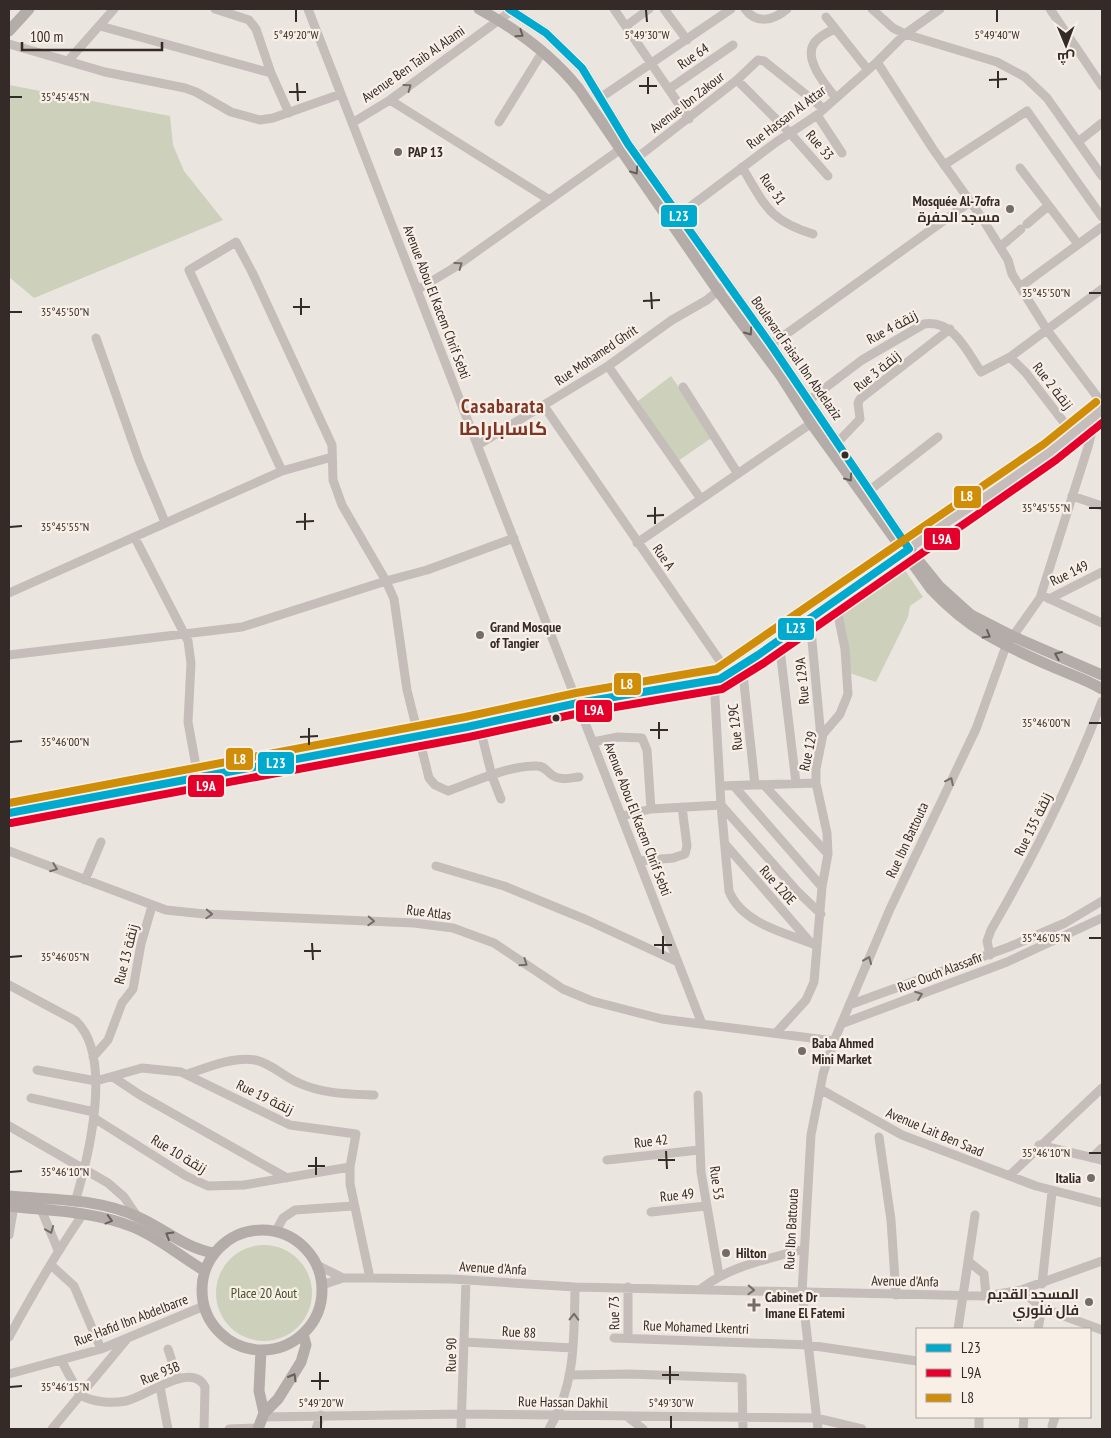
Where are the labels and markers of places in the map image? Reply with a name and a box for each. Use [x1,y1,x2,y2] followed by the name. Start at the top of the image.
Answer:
[408,143,443,161] place label: PAP 13
[392,146,404,158] marker: PAP 13
[912,192,1000,226] place label: Mosquée Al-7ofra مسجد الحفرة
[1004,203,1016,215] marker: Mosquée Al-7ofra مسجد الحفرة
[840,450,850,460] unlabelled marker
[490,618,561,652] place label: Grand Mosque of Tangier
[474,629,486,641] marker: Grand Mosque of Tangier
[551,713,561,723] unlabelled marker
[812,1034,874,1068] place label: Baba Ahmed Mini Market
[796,1045,808,1057] marker: Baba Ahmed Mini Market
[1055,1169,1081,1187] place label: Italia
[1085,1172,1097,1184] marker: Italia
[736,1244,767,1262] place label: Hilton
[720,1247,732,1259] marker: Hilton
[987,1285,1079,1321] place label: المسجد القديم فال فلوري
[765,1288,845,1322] place label: Cabinet Dr Imane El Fatemi
[1083,1296,1095,1308] marker: المسجد القديم فال فلوري
[747,1298,761,1312] marker: Cabinet Dr Imane El Fatemi

